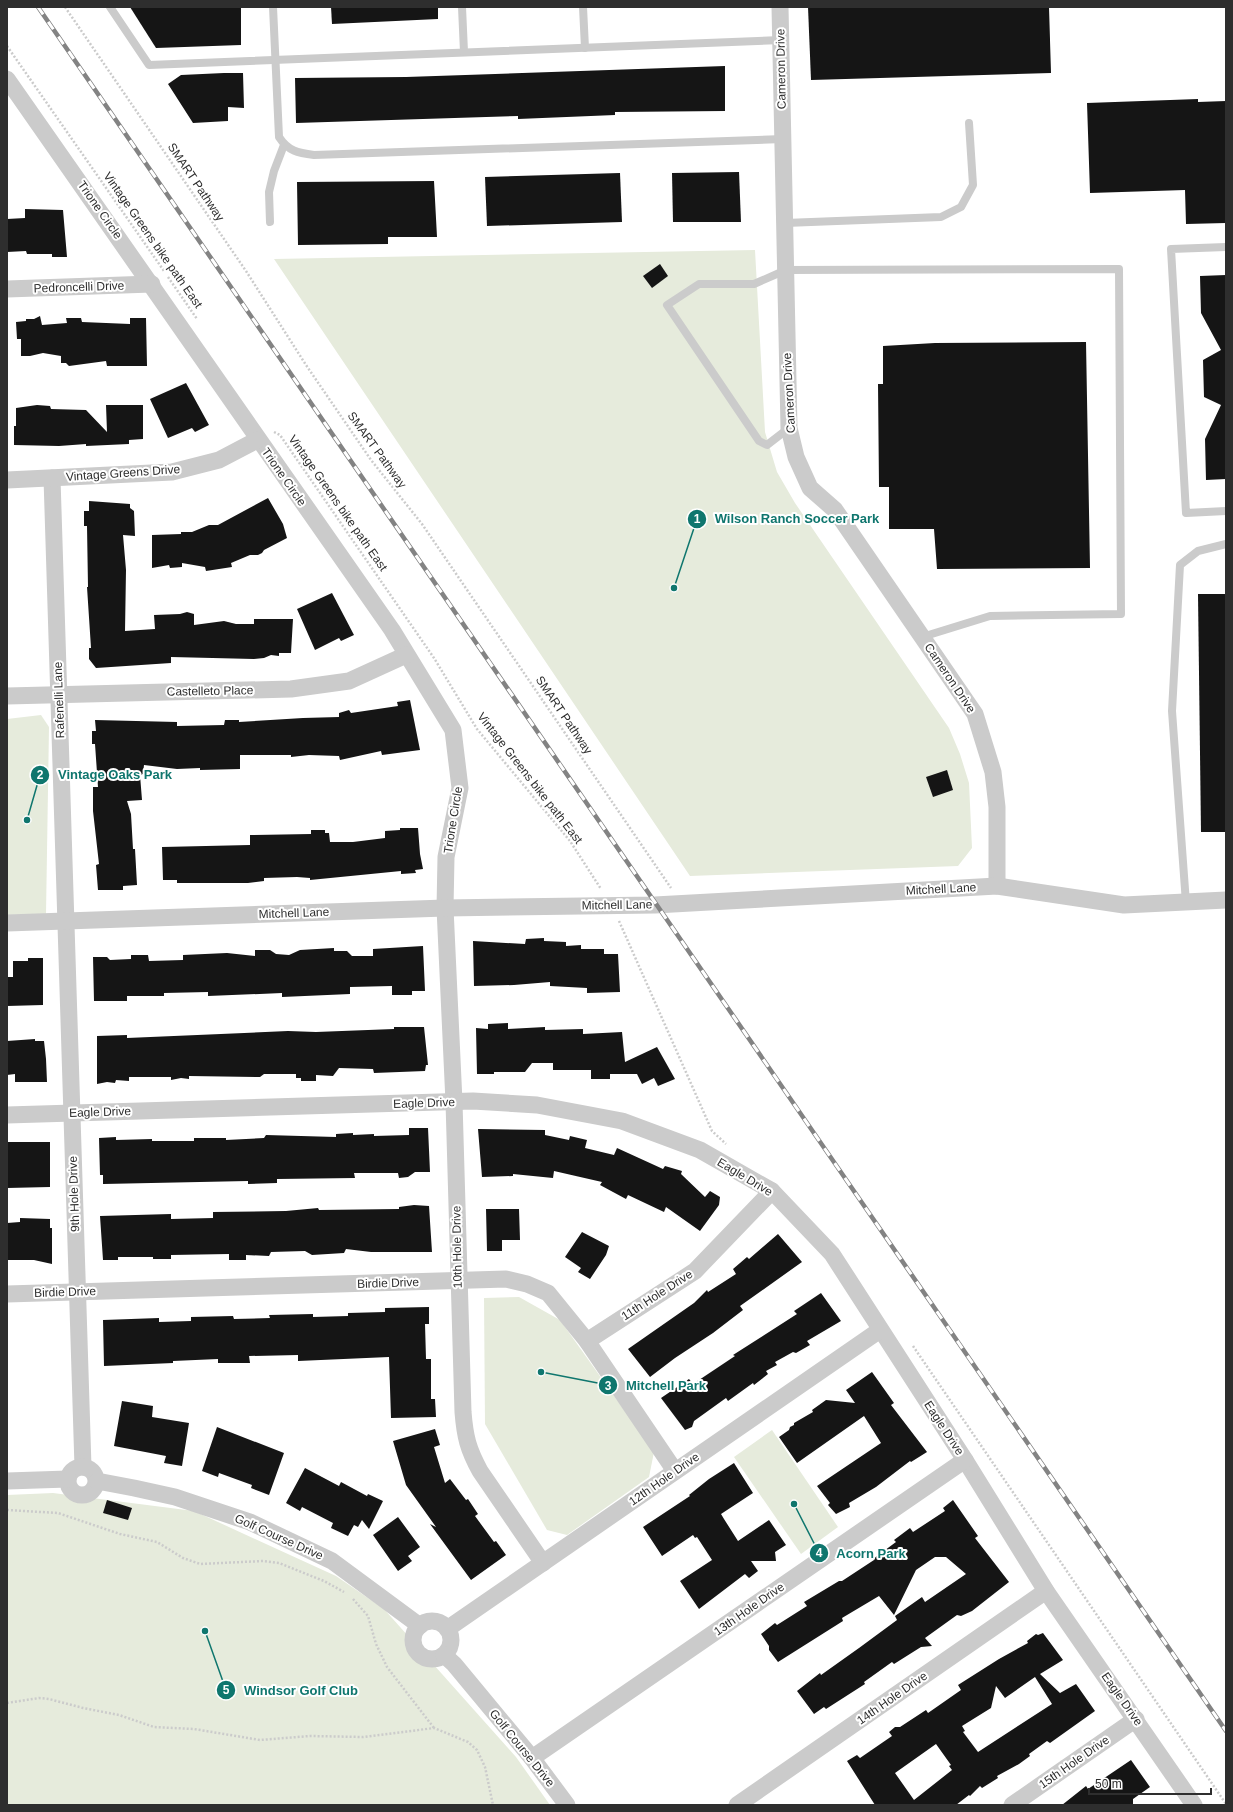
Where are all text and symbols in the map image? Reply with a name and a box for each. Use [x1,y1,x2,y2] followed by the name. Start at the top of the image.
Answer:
[773,28,789,109] street label: Cameron Drive
[165,140,227,224] street label: SMART Pathway
[101,169,206,311] street label: Vintage Greens bike path East
[75,178,125,242] street label: Trione Circle
[33,278,125,296] street label: Pedroncelli Drive
[780,352,798,434] street label: Cameron Drive
[345,409,409,491] street label: SMART Pathway
[286,432,391,574] street label: Vintage Greens bike path East
[259,445,309,509] street label: Trione Circle
[65,462,181,484] street label: Vintage Greens Drive
[687,506,887,531] callout: Wilson Ranch Soccer Park
[715,511,880,526] text: Wilson Ranch Soccer Park
[694,512,701,526] text: 1
[922,641,979,716] street label: Cameron Drive
[51,661,67,739] street label: Rafenelli Lane
[533,673,595,757] street label: SMART Pathway
[167,683,254,699] street label: Castelleto Place
[474,710,586,847] street label: Vintage Greens bike path East
[30,762,180,787] callout: Vintage Oaks Park
[58,767,173,782] text: Vintage Oaks Park
[37,768,44,782] text: 2
[441,785,465,854] street label: Trione Circle
[905,880,977,898] street label: Mitchell Lane
[582,897,653,913] street label: Mitchell Lane
[258,905,330,921] street label: Mitchell Lane
[393,1095,456,1111] street label: Eagle Drive
[69,1104,132,1120] street label: Eagle Drive
[66,1155,82,1232] street label: 9th Hole Drive
[715,1155,775,1199] street label: Eagle Drive
[449,1205,465,1288] street label: 10th Hole Drive
[619,1267,695,1323] street label: 11th Hole Drive
[357,1275,420,1291] street label: Birdie Drive
[34,1284,97,1300] street label: Birdie Drive
[598,1373,714,1398] callout: Mitchell Park
[626,1378,707,1393] text: Mitchell Park
[605,1379,612,1393] text: 3
[921,1398,967,1458] street label: Eagle Drive
[626,1449,702,1508] street label: 12th Hole Drive
[233,1511,326,1563] street label: Golf Course Drive
[809,1541,914,1566] callout: Acorn Park
[816,1546,823,1560] text: 4
[836,1546,906,1561] text: Acorn Park
[711,1579,787,1638] street label: 13th Hole Drive
[854,1668,930,1727] street label: 14th Hole Drive
[1098,1670,1146,1729] street label: Eagle Drive
[216,1678,366,1703] callout: Windsor Golf Club
[223,1683,230,1697] text: 5
[244,1683,358,1698] text: Windsor Golf Club
[487,1707,558,1790] street label: Golf Course Drive
[1036,1732,1112,1791] street label: 15th Hole Drive
[1089,1770,1211,1796] scale bar
[1095,1777,1122,1791] text: 50 m

